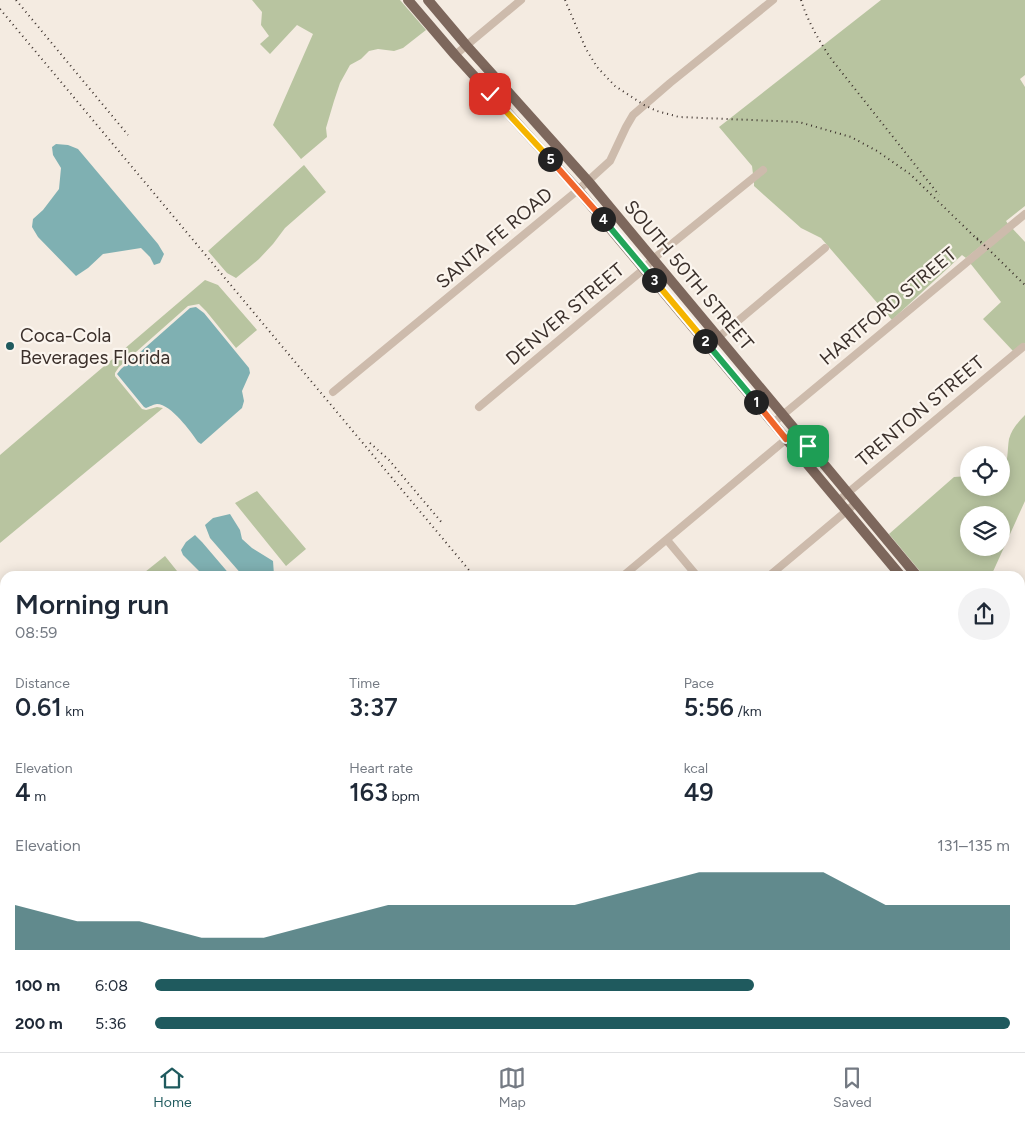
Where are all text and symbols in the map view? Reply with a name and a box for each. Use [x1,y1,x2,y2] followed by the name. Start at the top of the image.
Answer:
[469,73,511,115] pin
[476,80,504,108] icon: check
[538,146,562,172] pin: 5
[546,151,555,168] text: 5
[431,183,557,293] street label: SANTA FE ROAD
[620,195,759,355] street label: SOUTH 50TH STREET
[590,206,616,232] pin: 4
[599,211,608,228] text: 4
[815,242,961,370] street label: HARTFORD STREET
[501,258,629,370] street label: DENVER STREET
[642,268,666,292] pin: 3
[651,272,658,289] text: 3
[20,324,170,369] place label: Coca-Cola Beverages Florida
[692,328,718,354] pin: 2
[701,333,710,350] text: 2
[4,340,16,352] marker: Coca-Cola Beverages Florida
[851,350,989,471] street label: TRENTON STREET
[744,390,768,414] pin: 1
[754,394,759,411] text: 1
[787,425,829,467] pin
[794,432,822,460] icon: arrive
[960,446,1010,556] map controls
[960,446,1010,496] button: locate
[960,506,1010,556] button: layers
[15,587,169,621] text: Morning run
[958,588,1010,640] button: share
[15,623,57,642] text: 08:59
[15,675,70,692] text: Distance
[349,675,380,692] text: Time
[684,675,714,692] text: Pace
[15,692,62,722] text: 0.61
[349,692,398,722] text: 3:37
[684,692,734,722] text: 5:56
[62,703,84,720] text: km
[734,703,762,720] text: /km
[15,760,73,777] text: Elevation
[349,760,413,777] text: Heart rate
[684,760,708,777] text: kcal
[15,777,31,807] text: 4
[349,777,388,807] text: 163
[684,777,714,807] text: 49
[31,788,46,805] text: m
[388,788,420,805] text: bpm
[15,836,81,855] text: Elevation
[937,836,1010,855] text: 131–135 m
[15,976,60,995] text: 100 m
[95,976,128,995] text: 6:08
[15,1014,63,1033] text: 200 m
[95,1014,126,1033] text: 5:36
[153,1064,192,1111] tab: Home
[498,1064,526,1111] tab: Map
[833,1064,872,1111] tab: Saved

